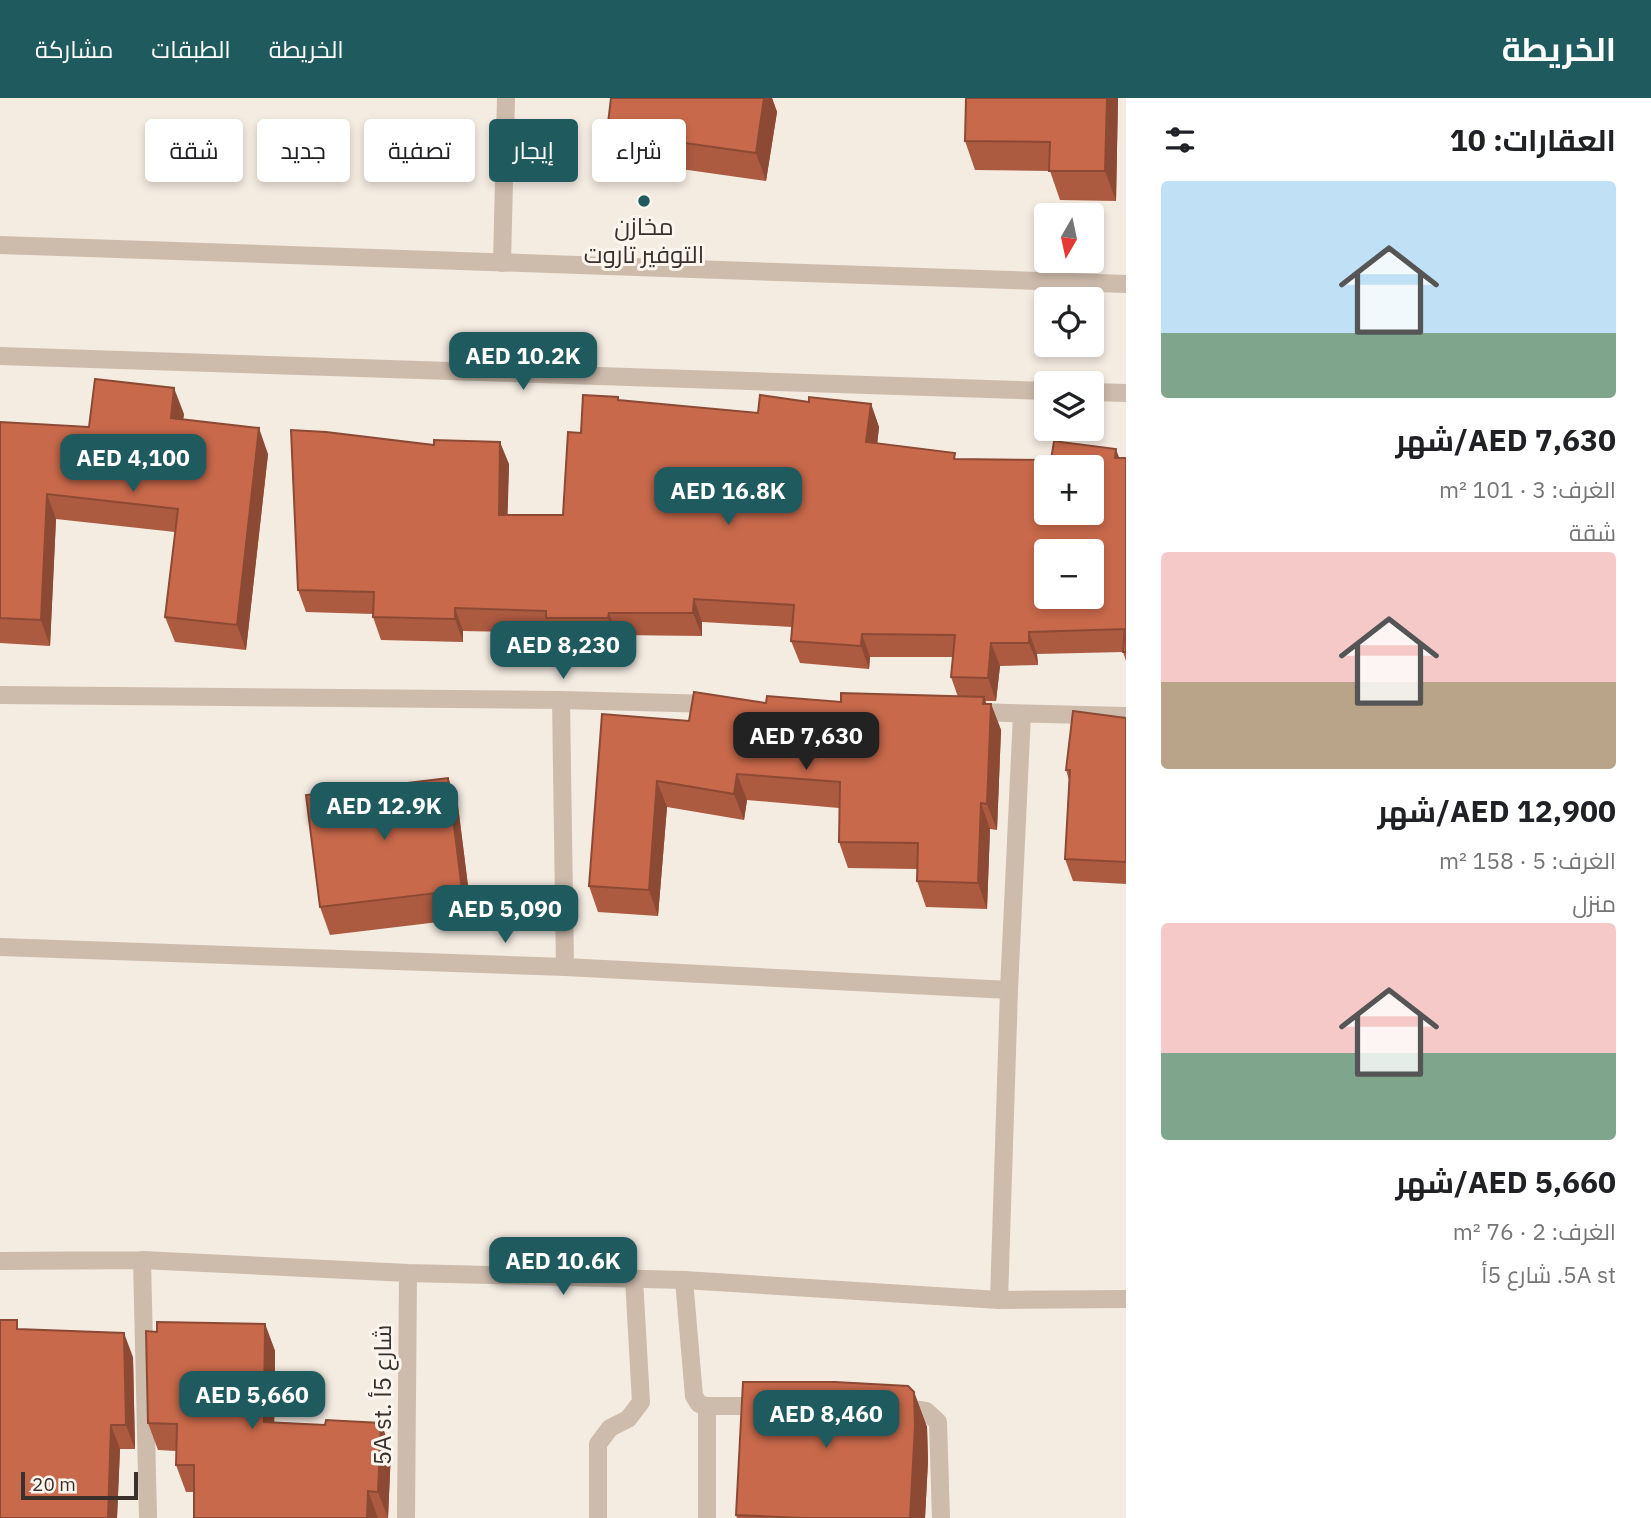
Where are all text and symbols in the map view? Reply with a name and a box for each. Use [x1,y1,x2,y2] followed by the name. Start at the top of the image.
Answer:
[1502,27,1616,70] text: الخريطة
[35,33,113,65] text: مشاركة
[151,33,231,65] text: الطبقات
[269,33,344,65] text: الخريطة
[145,119,243,182] chip: شقة
[257,119,350,182] chip: جديد
[364,119,475,182] chip: تصفية
[489,119,578,182] chip: إيجار
[592,119,686,182] chip: شراء
[1450,120,1616,159] text: العقارات: 10
[1161,121,1199,159] icon: filters
[636,193,652,209] marker: مخازن التوفير تاروت
[1034,203,1104,273] north arrow
[1034,203,1104,609] map controls
[584,210,704,270] place label: مخازن التوفير تاروت
[1326,227,1452,353] icon: home
[1034,287,1104,357] button: locate
[443,332,603,392] pin: AED 10.2K
[465,340,581,370] text: AED 10.2K
[1034,371,1104,441] button: layers
[1395,420,1616,459] text: AED 7,630/شهر
[53,434,213,494] pin: AED 4,100
[76,442,190,472] text: AED 4,100
[1034,455,1104,525] button: +
[648,468,808,527] pin: AED 16.8K
[1439,474,1616,504] text: الغرف: 3 · 101 m²
[670,475,786,505] text: AED 16.8K
[1569,517,1616,547] text: شقة
[1034,539,1104,609] button: −
[1326,598,1452,724] icon: home
[483,622,643,681] pin: AED 8,230
[506,629,620,659] text: AED 8,230
[726,712,886,772] pin: AED 7,630
[749,720,863,750] text: AED 7,630
[304,782,464,842] pin: AED 12.9K
[326,790,442,820] text: AED 12.9K
[1377,791,1616,830] text: AED 12,900/شهر
[1439,845,1616,875] text: الغرف: 5 · 158 m²
[425,886,585,945] pin: AED 5,090
[1572,888,1616,918] text: منزل
[448,893,562,923] text: AED 5,090
[1326,969,1452,1095] icon: home
[1395,1162,1616,1201] text: AED 5,660/شهر
[1453,1216,1616,1246] text: الغرف: 2 · 76 m²
[483,1238,643,1297] pin: AED 10.6K
[505,1245,621,1275] text: AED 10.6K
[1481,1259,1616,1289] text: 5A st. شارع 5أ
[366,1325,399,1465] street label: 5A st. شارع 5أ
[172,1372,332,1431] pin: AED 5,660
[195,1379,309,1409] text: AED 5,660
[746,1390,906,1450] pin: AED 8,460
[769,1398,883,1428] text: AED 8,460
[21,1469,138,1501] scale bar
[32,1472,76,1496] text: 20 m

